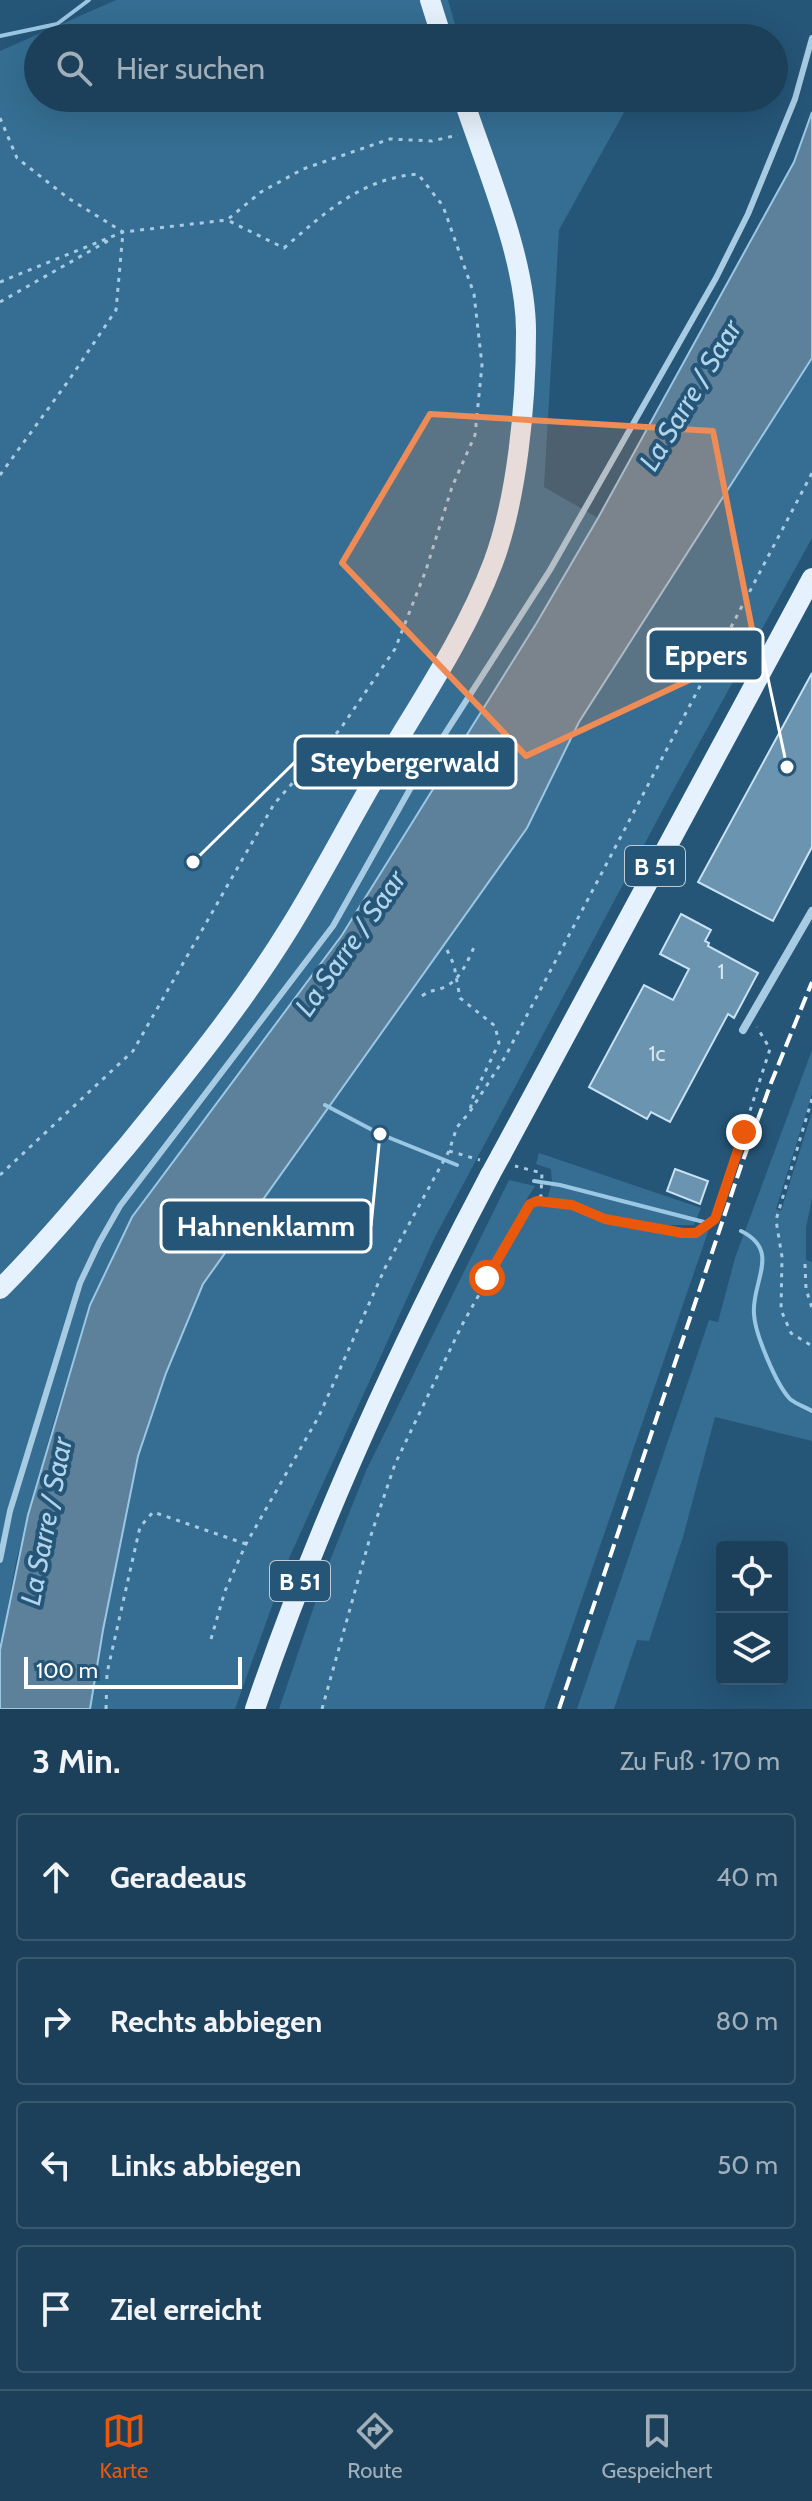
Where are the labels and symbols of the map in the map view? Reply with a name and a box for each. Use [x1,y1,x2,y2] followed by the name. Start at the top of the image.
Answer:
[632,312,749,477] water label: La Sarre / Saar
[648,629,763,681] callout: Eppers
[664,638,748,672] text: Eppers
[295,736,516,788] callout: Steybergerwald
[310,745,500,779] text: Steybergerwald
[625,846,685,886] road number: B 51
[287,862,414,1022] water label: La Sarre / Saar
[717,958,725,985] house number: 1
[648,1040,666,1067] house number: 1c
[726,1114,762,1150] route end
[161,1200,371,1252] callout: Hahnenklamm
[177,1209,355,1243] text: Hahnenklamm
[469,1260,505,1296] route start
[13,1433,79,1608] water label: La Sarre / Saar
[270,1561,330,1601] road number: B 51
[24,1653,242,1689] scale bar

